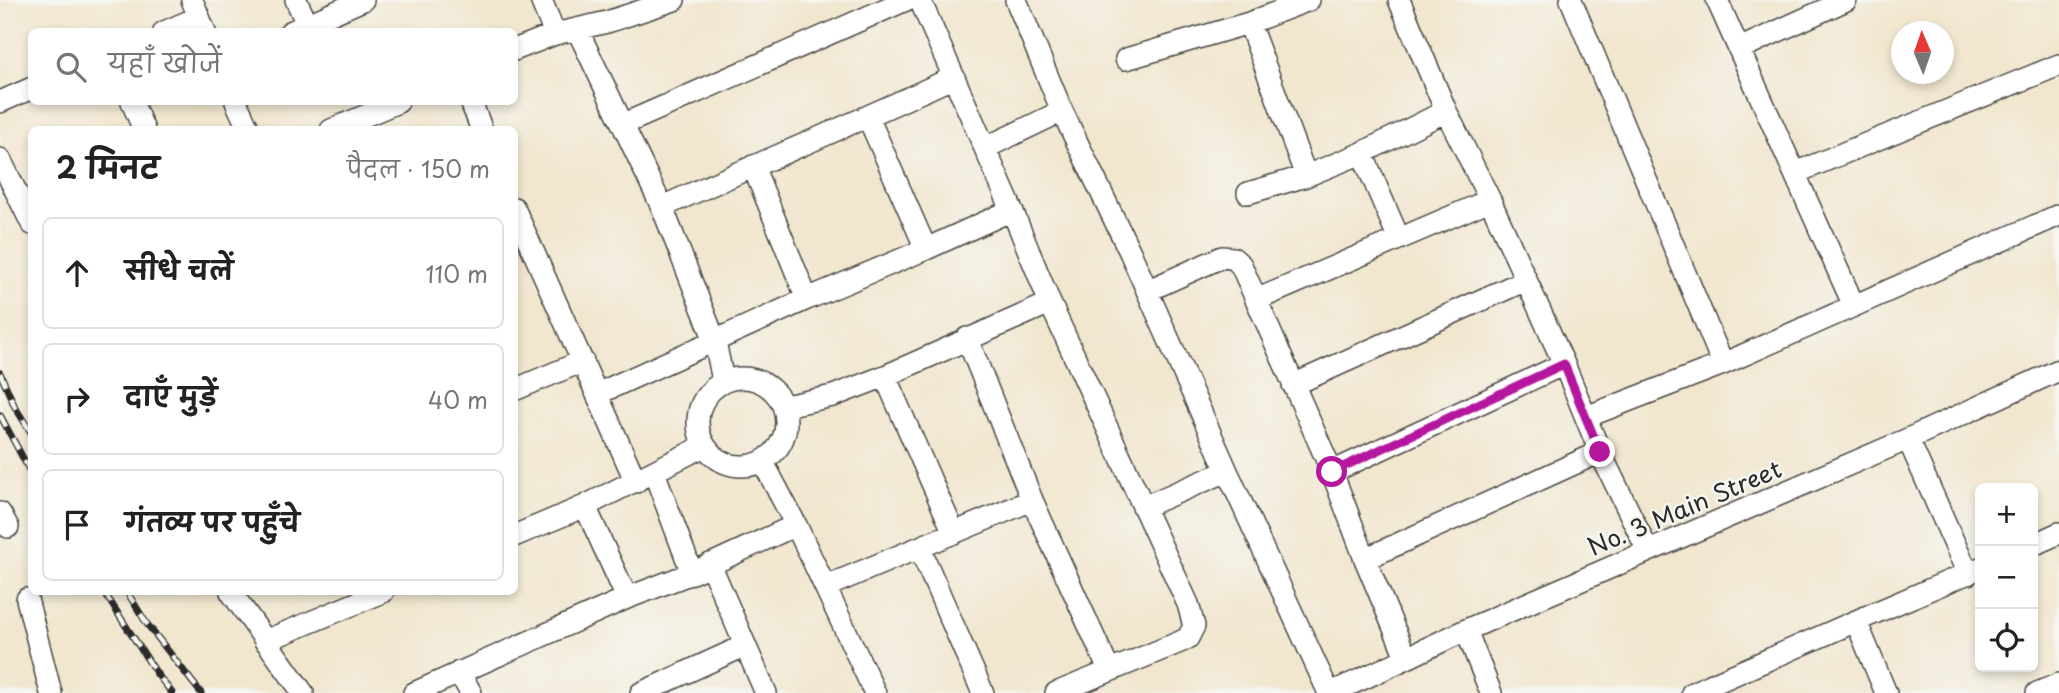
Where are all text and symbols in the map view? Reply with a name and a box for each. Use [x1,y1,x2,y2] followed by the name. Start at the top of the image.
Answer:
[1891,21,1954,84] north arrow
[28,28,518,105] search box
[108,43,222,82] text: यहाँ खोजें
[52,48,90,86] icon: search
[56,144,159,189] text: 2 मिनट
[347,151,490,186] text: पैदल · 150 m
[125,250,233,289] text: सीधे चलें
[58,254,96,292] icon: ahead
[426,256,488,291] text: 110 m
[125,376,217,415] text: दाएँ मुड़ें
[58,380,96,418] icon: right
[428,382,488,417] text: 40 m
[1584,436,1615,467] route end
[1581,450,1787,564] street label: No. 3 Main Street
[1316,456,1347,487] route start
[1975,483,2038,672] map controls
[1975,483,2038,546] button: +
[125,502,300,541] text: गंतव्य पर पहुँचे
[58,506,96,544] icon: arrive
[1975,546,2038,609] button: −
[1975,609,2038,672] button: locate

